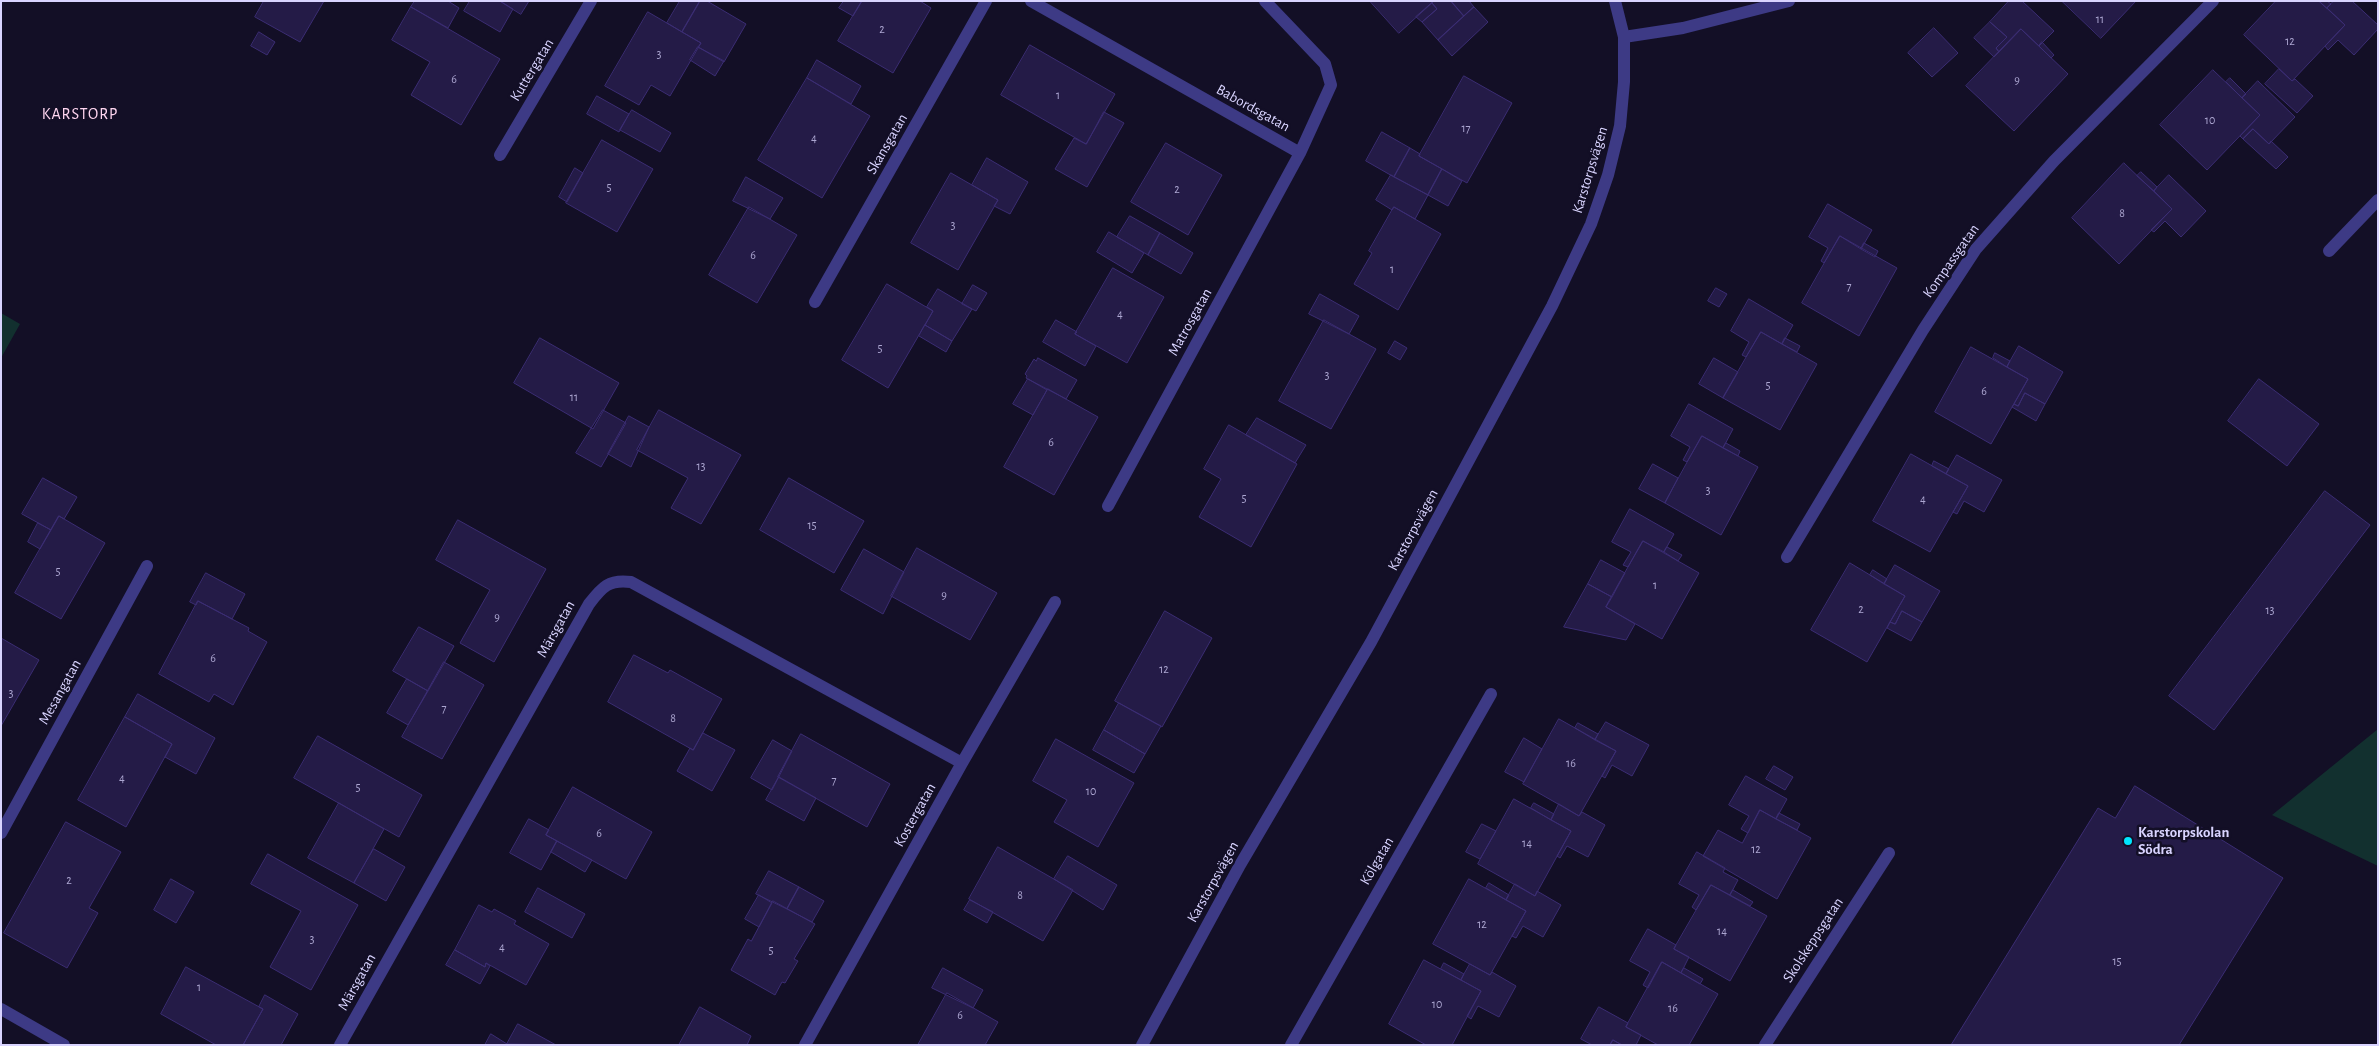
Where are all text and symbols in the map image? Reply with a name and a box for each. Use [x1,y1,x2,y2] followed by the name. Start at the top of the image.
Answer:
[2096,12,2104,26] house number: 11
[879,22,885,36] house number: 2
[2285,34,2295,48] house number: 12
[506,35,558,105] street label: Kuttergatan
[657,47,661,61] house number: 3
[451,72,457,86] house number: 6
[2014,73,2020,87] house number: 9
[1213,80,1293,136] street label: Babordsgatan
[1056,88,1060,102] house number: 1
[41,104,119,124] district label: KARSTORP
[862,111,912,177] street label: Skansgatan
[2205,113,2215,127] house number: 10
[1461,121,1471,135] house number: 17
[1568,124,1612,216] street label: Karstorpsvägen
[811,131,817,145] house number: 4
[606,180,612,194] house number: 5
[1174,182,1180,196] house number: 2
[2119,206,2125,220] house number: 8
[951,218,955,232] house number: 3
[1919,221,1983,301] street label: Kompassgatan
[750,248,756,262] house number: 6
[1390,262,1394,276] house number: 1
[1846,279,1852,293] house number: 7
[1164,285,1216,359] street label: Matrosgatan
[1117,307,1123,321] house number: 4
[877,341,883,355] house number: 5
[1325,368,1329,382] house number: 3
[1765,378,1771,392] house number: 5
[1981,384,1987,398] house number: 6
[570,390,578,404] house number: 11
[1048,435,1054,449] house number: 6
[696,459,706,473] house number: 13
[1706,483,1710,497] house number: 3
[1384,486,1442,574] street label: Karstorpsvägen
[1241,491,1247,505] house number: 5
[1920,492,1926,506] house number: 4
[807,518,817,532] house number: 15
[55,564,61,578] house number: 5
[1653,578,1657,592] house number: 1
[941,588,947,602] house number: 9
[533,597,579,661] street label: Märsgatan
[1858,602,1864,616] house number: 2
[2265,603,2275,617] house number: 13
[494,610,500,624] house number: 9
[210,651,216,665] house number: 6
[35,656,85,728] street label: Mesangatan
[1159,662,1169,676] house number: 12
[9,686,13,700] house number: 3
[441,701,447,715] house number: 7
[670,711,676,725] house number: 8
[1566,756,1576,770] house number: 16
[119,771,125,785] house number: 4
[831,773,837,787] house number: 7
[355,780,361,794] house number: 5
[890,780,940,850] street label: Kostergatan
[1086,784,1096,798] house number: 10
[2138,823,2229,858] place label: Karstorpskolan Södra
[596,826,602,840] house number: 6
[1356,834,1398,888] street label: Kölgatan
[2122,835,2134,847] marker: Karstorpskolan Södra
[1522,836,1532,850] house number: 14
[1183,838,1243,926] street label: Karstorpsvägen
[1751,842,1761,856] house number: 12
[66,873,72,887] house number: 2
[1017,888,1023,902] house number: 8
[1779,894,1847,986] street label: Skolskeppsgatan
[1477,917,1487,931] house number: 12
[1717,924,1727,938] house number: 14
[310,932,314,946] house number: 3
[499,940,505,954] house number: 4
[768,943,774,957] house number: 5
[334,950,380,1014] street label: Märsgatan
[2112,954,2122,968] house number: 15
[197,980,201,994] house number: 1
[1432,997,1442,1011] house number: 10
[1668,1001,1678,1015] house number: 16
[957,1008,963,1022] house number: 6

